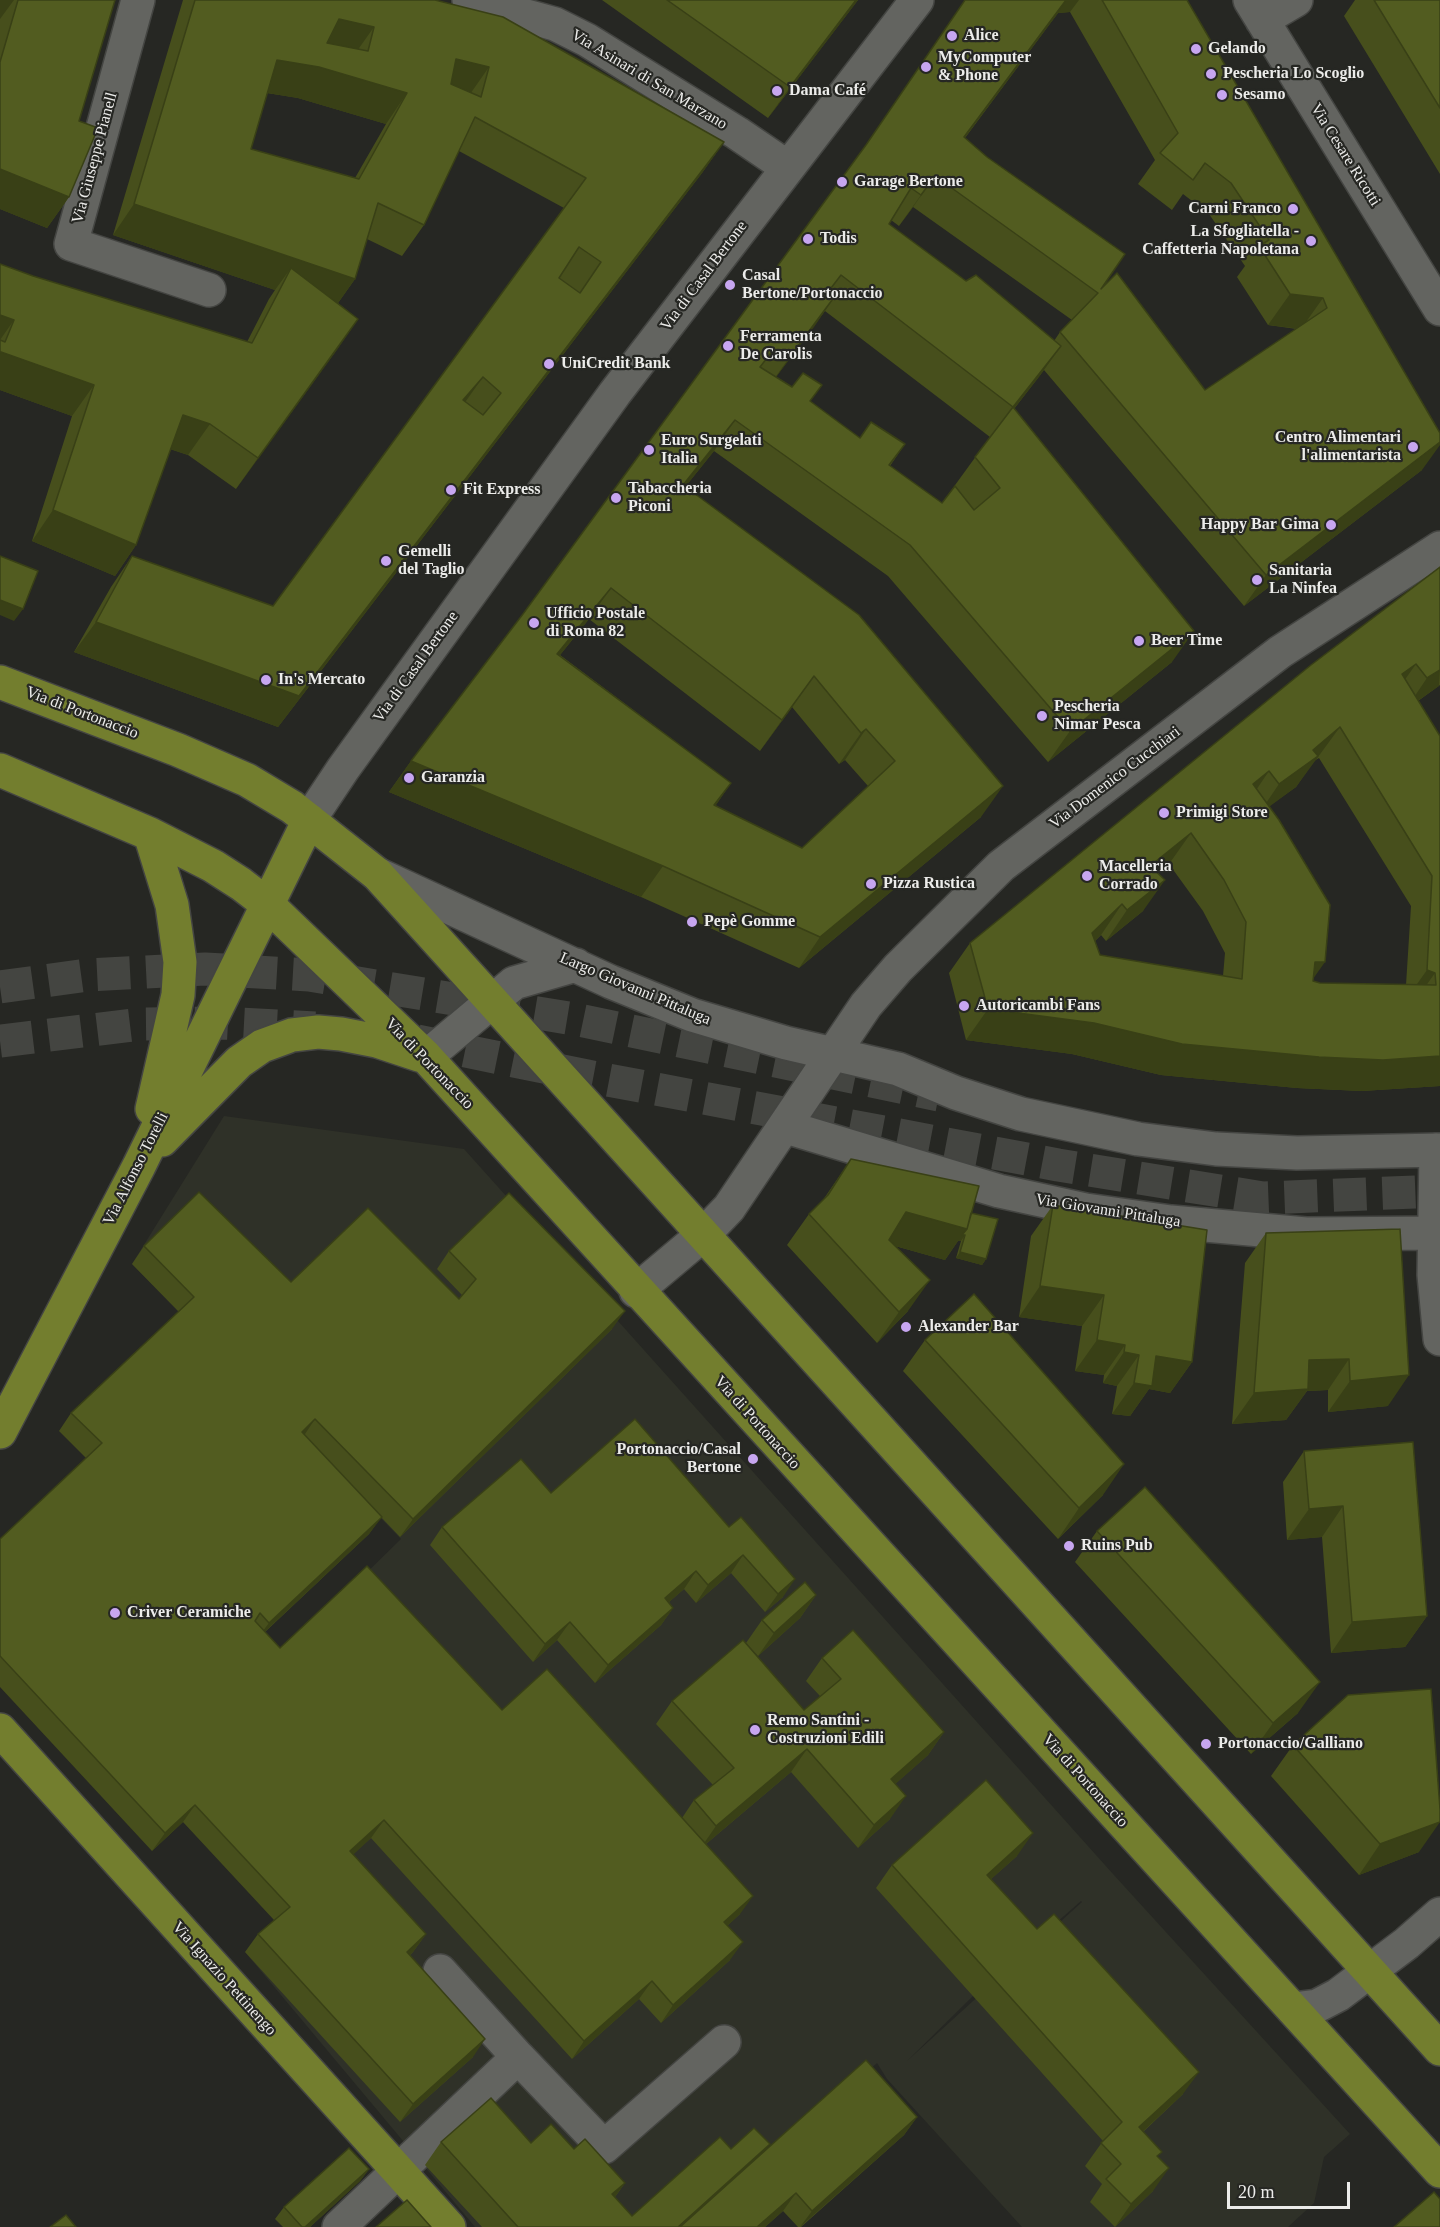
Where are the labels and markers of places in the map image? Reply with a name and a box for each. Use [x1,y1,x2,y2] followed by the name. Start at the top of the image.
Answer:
[964,26,999,46] place label: Alice
[945,29,959,43] marker: Alice
[1208,39,1266,59] place label: Gelando
[1189,42,1203,56] marker: Gelando
[938,48,1031,86] place label: MyComputer & Phone
[919,60,933,74] marker: MyComputer & Phone
[1223,64,1364,84] place label: Pescheria Lo Scoglio
[1204,67,1218,81] marker: Pescheria Lo Scoglio
[789,81,866,101] place label: Dama Café
[770,84,784,98] marker: Dama Café
[1234,85,1286,105] place label: Sesamo
[1215,88,1229,102] marker: Sesamo
[854,172,963,192] place label: Garage Bertone
[835,175,849,189] marker: Garage Bertone
[1188,199,1281,219] place label: Carni Franco
[1286,202,1300,216] marker: Carni Franco
[1142,222,1299,260] place label: La Sfogliatella - Caffetteria Napoletana
[820,229,857,249] place label: Todis
[801,232,815,246] marker: Todis
[1304,234,1318,248] marker: La Sfogliatella - Caffetteria Napoletana
[742,266,882,304] place label: Casal Bertone/Portonaccio
[723,278,737,292] marker: Casal Bertone/Portonaccio
[740,327,822,365] place label: Ferramenta De Carolis
[721,339,735,353] marker: Ferramenta De Carolis
[561,354,671,374] place label: UniCredit Bank
[542,357,556,371] marker: UniCredit Bank
[1275,428,1401,466] place label: Centro Alimentari l'alimentarista
[661,431,762,469] place label: Euro Surgelati Italia
[1406,440,1420,454] marker: Centro Alimentari l'alimentarista
[642,443,656,457] marker: Euro Surgelati Italia
[628,479,712,517] place label: Tabaccheria Piconi
[463,480,540,500] place label: Fit Express
[444,483,458,497] marker: Fit Express
[609,491,623,505] marker: Tabaccheria Piconi
[1201,515,1319,535] place label: Happy Bar Gima
[1324,518,1338,532] marker: Happy Bar Gima
[398,542,465,580] place label: Gemelli del Taglio
[379,554,393,568] marker: Gemelli del Taglio
[1269,561,1337,599] place label: Sanitaria La Ninfea
[1250,573,1264,587] marker: Sanitaria La Ninfea
[546,604,645,642] place label: Ufficio Postale di Roma 82
[527,616,541,630] marker: Ufficio Postale di Roma 82
[1151,631,1222,651] place label: Beer Time
[1132,634,1146,648] marker: Beer Time
[278,670,365,690] place label: In's Mercato
[259,673,273,687] marker: In's Mercato
[1054,697,1141,735] place label: Pescheria Nimar Pesca
[1035,709,1049,723] marker: Pescheria Nimar Pesca
[421,768,485,788] place label: Garanzia
[402,771,416,785] marker: Garanzia
[1176,803,1268,823] place label: Primigi Store
[1157,806,1171,820] marker: Primigi Store
[1099,857,1172,895] place label: Macelleria Corrado
[1080,869,1094,883] marker: Macelleria Corrado
[883,874,975,894] place label: Pizza Rustica
[864,877,878,891] marker: Pizza Rustica
[704,912,795,932] place label: Pepè Gomme
[685,915,699,929] marker: Pepè Gomme
[976,996,1100,1016] place label: Autoricambi Fans
[957,999,971,1013] marker: Autoricambi Fans
[918,1317,1019,1337] place label: Alexander Bar
[899,1320,913,1334] marker: Alexander Bar
[617,1440,741,1478] place label: Portonaccio/Casal Bertone
[746,1452,760,1466] marker: Portonaccio/Casal Bertone
[1081,1536,1153,1556] place label: Ruins Pub
[1062,1539,1076,1553] marker: Ruins Pub
[127,1603,251,1623] place label: Criver Ceramiche
[108,1606,122,1620] marker: Criver Ceramiche
[767,1711,884,1749] place label: Remo Santini - Costruzioni Edili
[748,1723,762,1737] marker: Remo Santini - Costruzioni Edili
[1218,1734,1363,1754] place label: Portonaccio/Galliano
[1199,1737,1213,1751] marker: Portonaccio/Galliano

